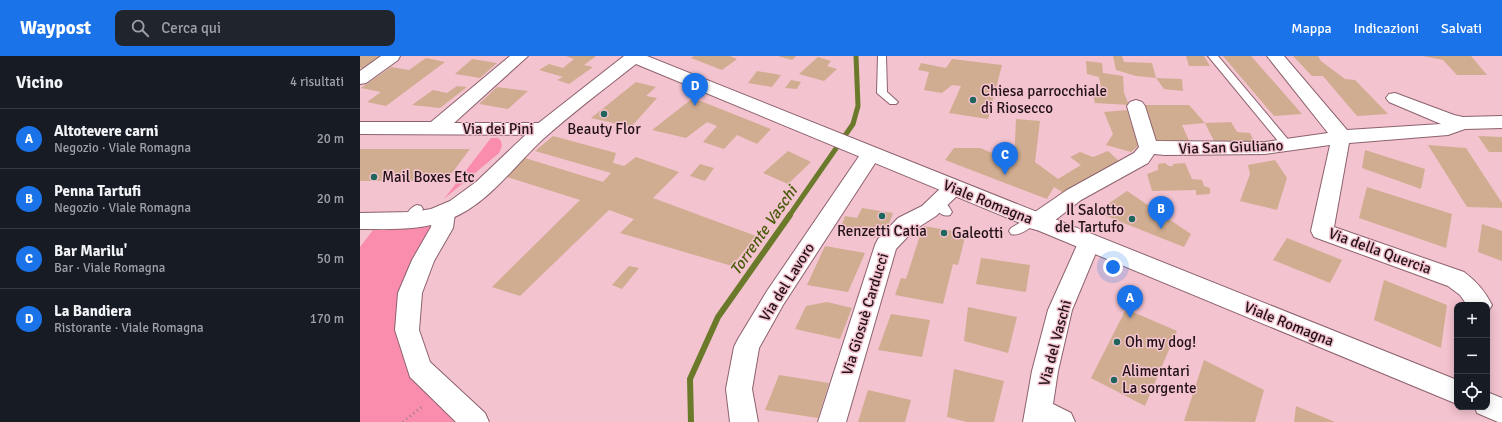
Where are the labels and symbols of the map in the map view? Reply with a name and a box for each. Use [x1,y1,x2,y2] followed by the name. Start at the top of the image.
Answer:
[682,73,708,106] pin: D
[981,82,1107,117] place label: Chiesa parrocchiale di Riosecco
[968,95,978,105] marker: Chiesa parrocchiale di Riosecco
[599,109,609,119] marker: Beauty Flor
[462,120,534,138] street label: Via dei Pini
[567,120,641,138] place label: Beauty Flor
[1178,136,1284,158] street label: Via San Giuliano
[992,142,1018,175] pin: C
[382,168,475,186] place label: Mail Boxes Etc
[369,172,379,182] marker: Mail Boxes Etc
[941,176,1035,228] street label: Viale Romagna
[726,181,803,279] water label: Torrente Vaschi
[1148,196,1174,229] pin: B
[1055,201,1124,236] place label: Il Salotto del Tartufo
[877,211,887,221] marker: Renzetti Catia
[1127,214,1137,224] marker: Il Salotto del Tartufo
[837,222,927,240] place label: Renzetti Catia
[952,224,1003,242] place label: Galeotti
[1326,224,1434,278] street label: Via della Quercia
[939,228,949,238] marker: Galeotti
[756,239,818,325] street label: Via del Lavoro
[838,251,892,377] street label: Via Giosuè Carducci
[1103,257,1123,277] your location
[1117,285,1143,318] pin: A
[1035,298,1075,388] street label: Via del Vaschi
[1242,298,1336,350] street label: Viale Romagna
[1125,333,1196,351] place label: Oh my dog!
[1112,337,1122,347] marker: Oh my dog!
[1122,362,1197,397] place label: Alimentari La sorgente
[1109,375,1119,385] marker: Alimentari La sorgente

